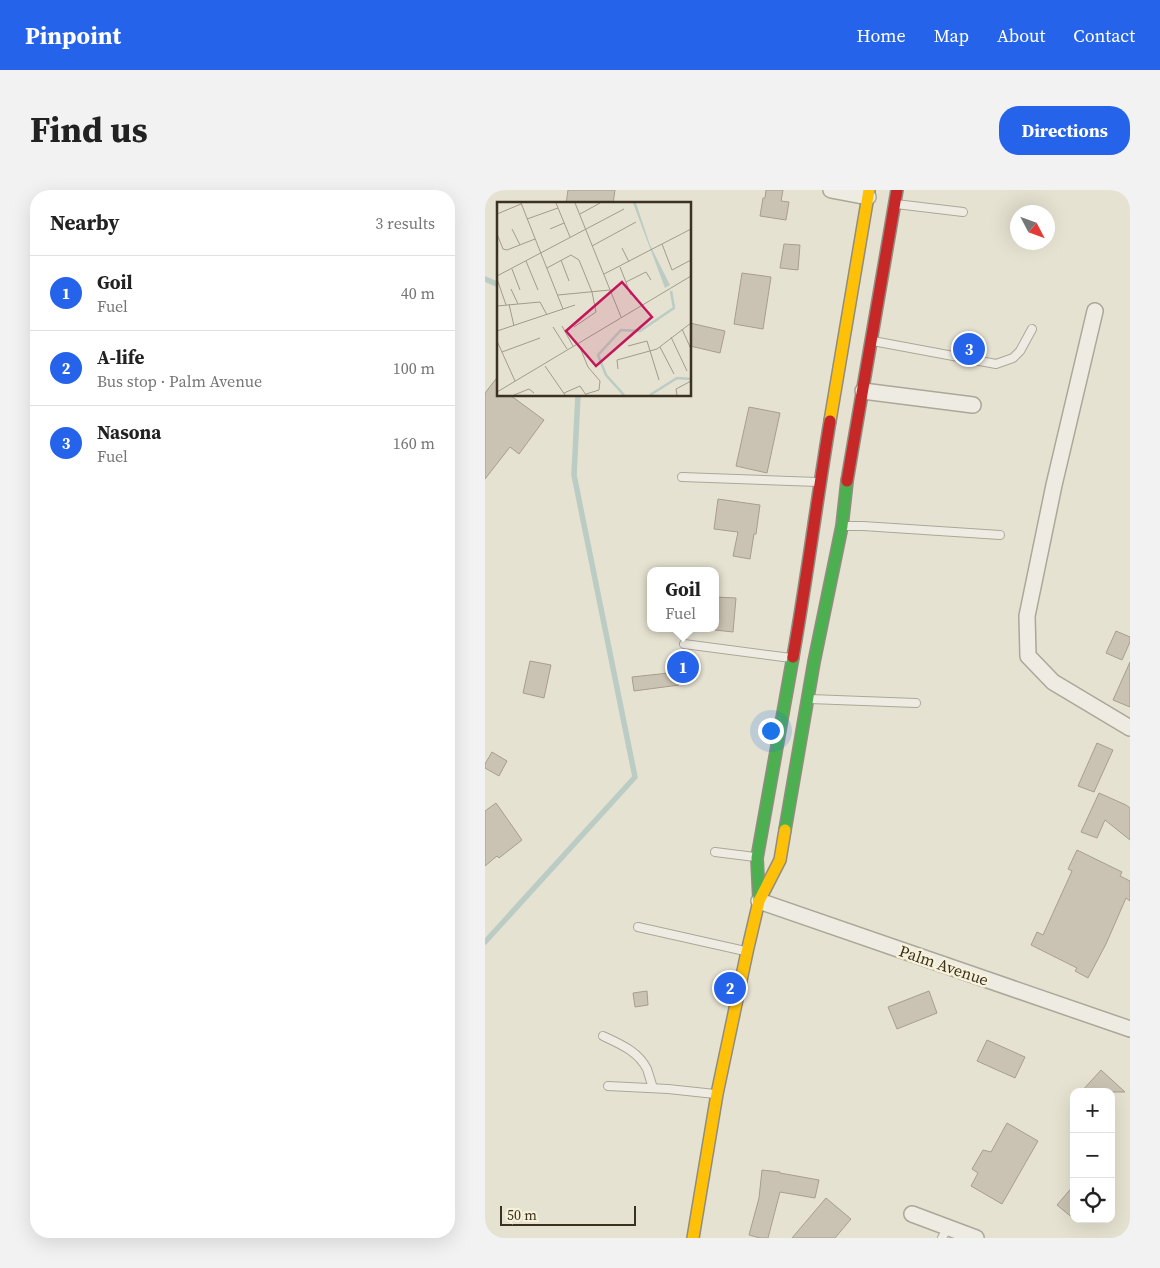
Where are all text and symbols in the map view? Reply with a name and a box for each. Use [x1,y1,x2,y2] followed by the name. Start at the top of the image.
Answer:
[25,19,121,52] text: Pinpoint
[857,23,906,48] text: Home
[934,23,969,48] text: Map
[997,23,1045,48] text: About
[1073,23,1135,48] text: Contact
[30,106,148,154] text: Find us
[999,106,1130,155] button: Directions
[497,202,691,396] inset map
[1010,205,1055,250] north arrow
[50,208,120,237] text: Nearby
[375,212,435,234] text: 3 results
[97,269,133,295] text: Goil
[62,282,70,304] text: 1
[401,282,435,304] text: 40 m
[97,295,128,317] text: Fuel
[953,330,985,368] pin: 3
[97,344,144,370] text: A-life
[62,357,70,379] text: 2
[393,357,435,379] text: 100 m
[97,370,262,392] text: Bus stop · Palm Avenue
[97,419,161,445] text: Nasona
[62,432,70,454] text: 3
[393,432,435,454] text: 160 m
[97,445,128,467] text: Fuel
[647,567,719,632] popup
[665,576,701,602] text: Goil
[665,602,696,624] text: Fuel
[667,648,699,686] pin: 1
[758,718,784,744] your location
[896,939,992,991] street label: Palm Avenue
[714,969,746,1007] pin: 2
[1070,1088,1115,1223] map controls
[1070,1088,1115,1133] button: +
[1070,1133,1115,1178] button: −
[1070,1178,1115,1223] button: locate
[500,1203,636,1226] scale bar
[507,1205,537,1225] text: 50 m

